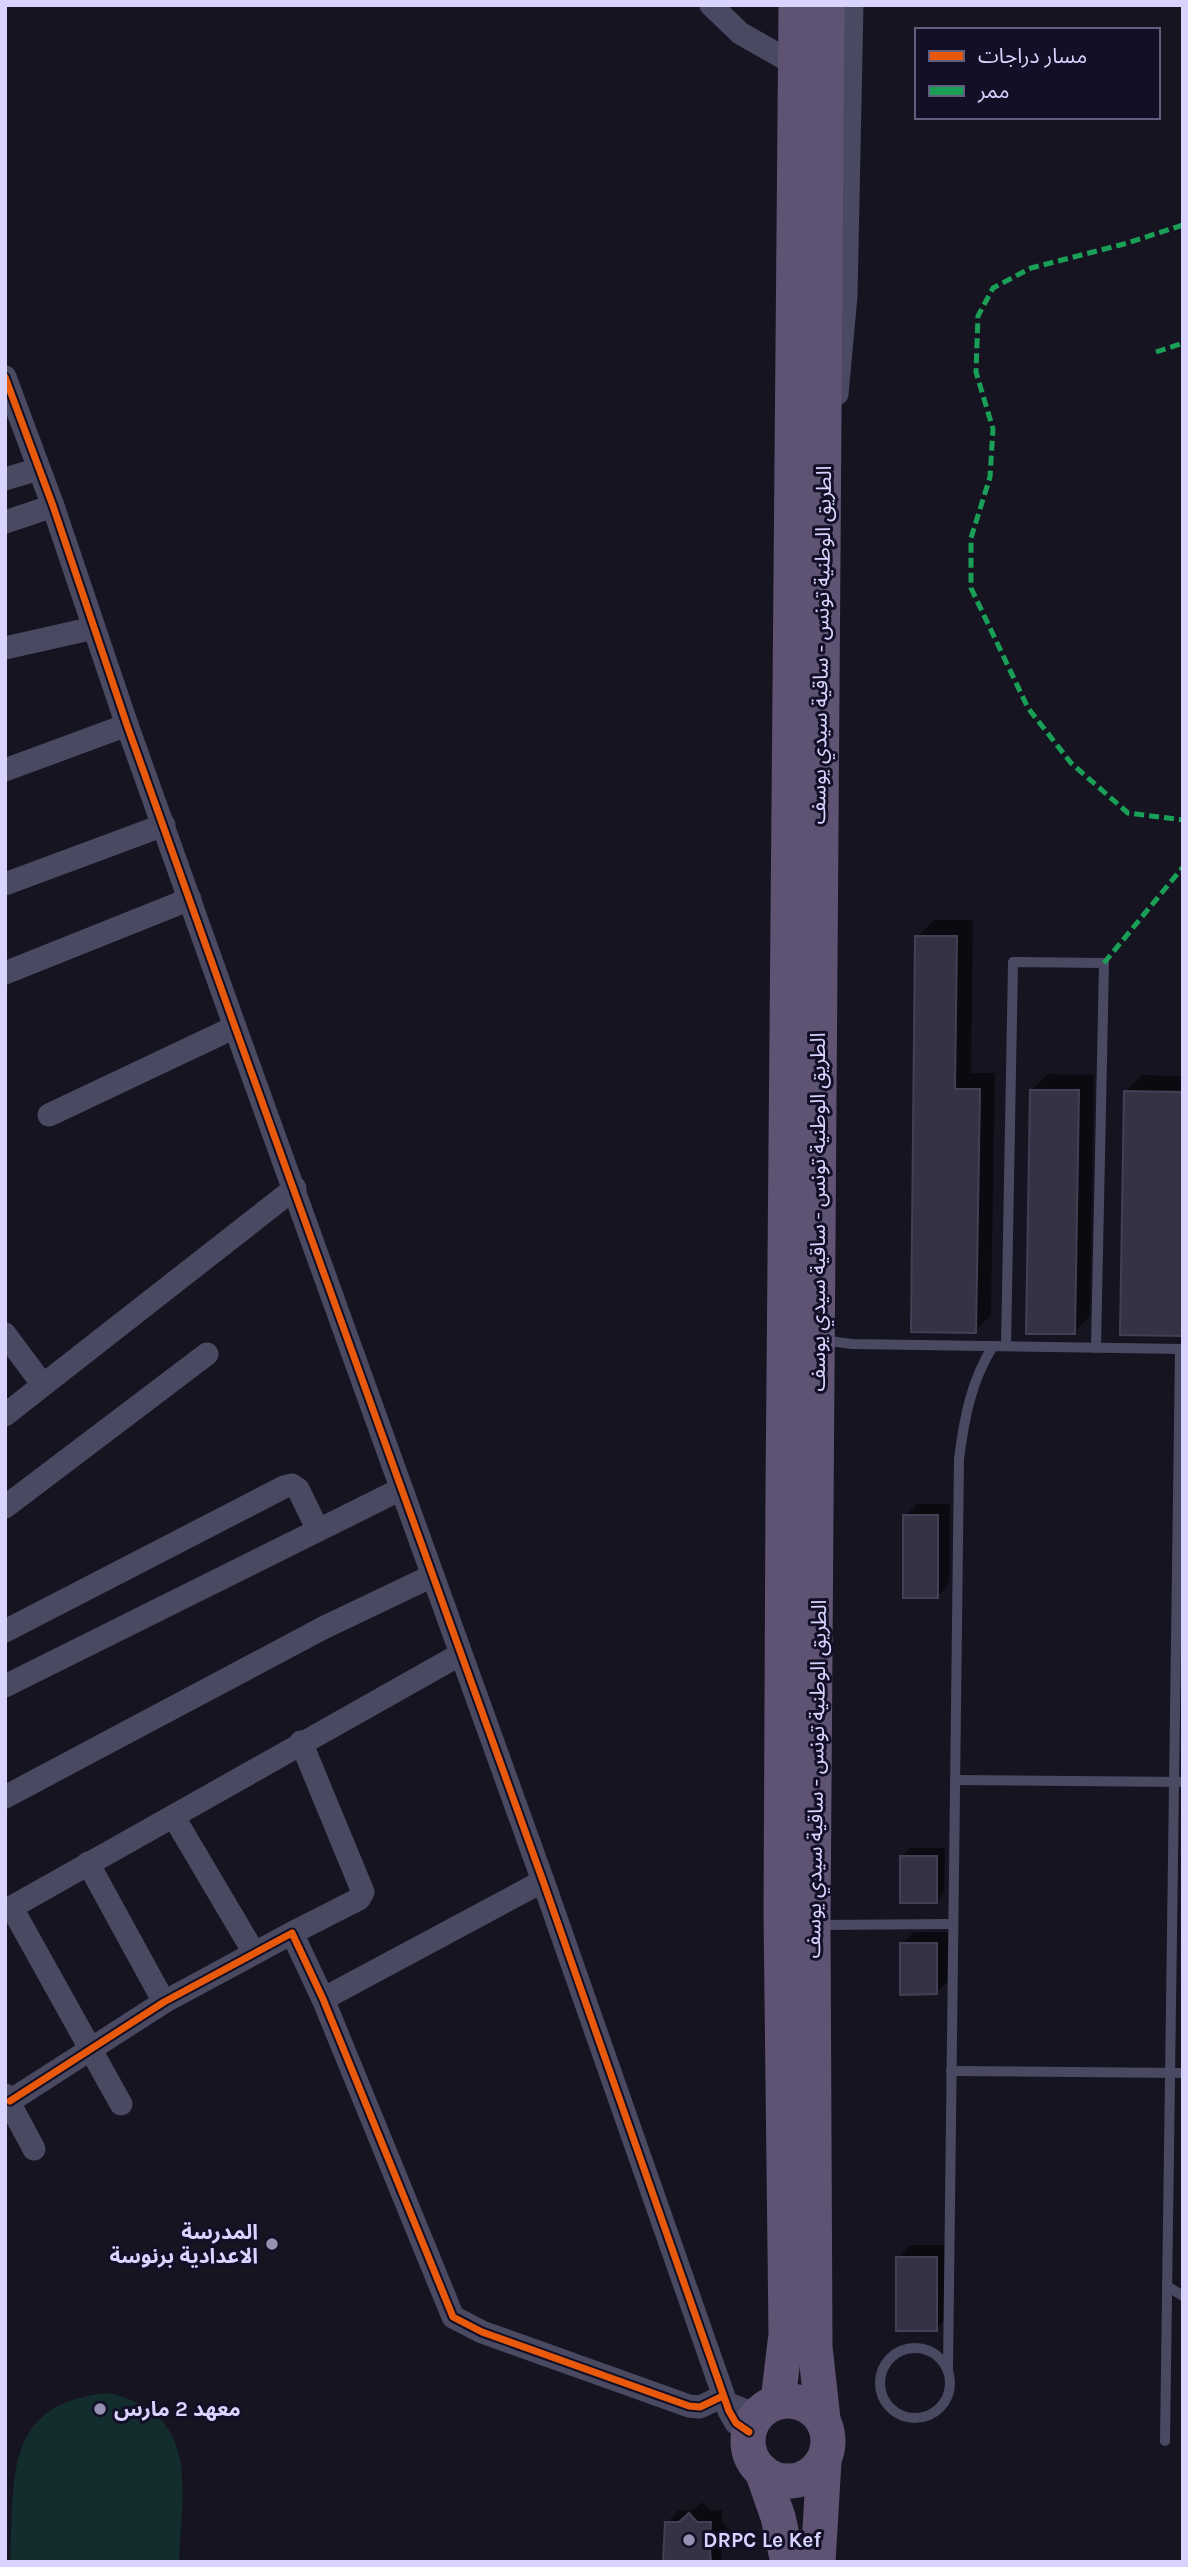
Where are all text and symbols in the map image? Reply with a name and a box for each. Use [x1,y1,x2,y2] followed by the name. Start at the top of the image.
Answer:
[915,28,1160,119] legend
[978,44,1087,68] text: مسار دراجات
[977,79,1009,103] text: ممر
[806,465,840,825] street label: الطريق الوطنية تونس - ساقية سيدي يوسف
[806,1033,834,1392] street label: الطريق الوطنية تونس - ساقية سيدي يوسف
[801,1599,835,1959] street label: الطريق الوطنية تونس - ساقية سيدي يوسف
[109,2220,258,2268] place label: المدرسة الاعدادية برنوسة
[264,2236,280,2252] marker: المدرسة الاعدادية برنوسة
[114,2397,241,2421] place label: معهد 2 مارس
[92,2401,108,2417] marker: معهد 2 مارس
[703,2528,821,2552] place label: DRPC Le Kef
[681,2532,697,2548] marker: DRPC Le Kef

